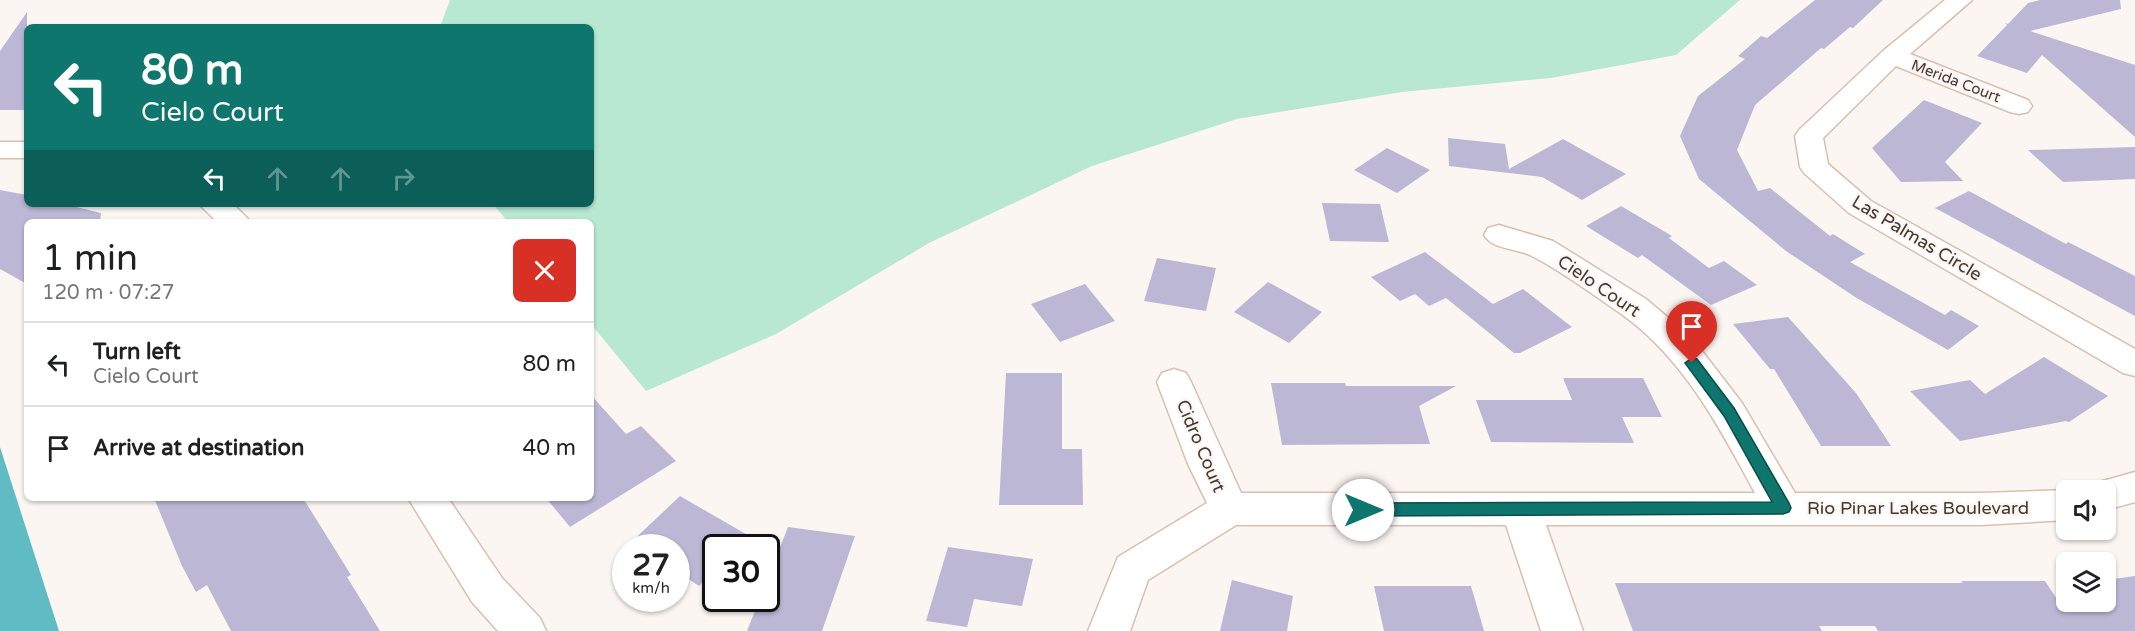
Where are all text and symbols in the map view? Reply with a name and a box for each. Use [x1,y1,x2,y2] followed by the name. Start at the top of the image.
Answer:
[141,45,243,96] text: 80 m
[42,48,120,126] icon: left
[1909,56,2003,106] street label: Merida Court
[141,96,284,129] text: Cielo Court
[198,162,231,195] icon: left
[261,162,294,195] icon: ahead
[324,162,357,195] icon: ahead
[387,162,420,195] icon: right
[1848,190,1986,286] street label: Las Palmas Circle
[42,237,138,280] text: 1 min
[513,239,576,302] button: close
[1553,250,1645,322] street label: Cielo Court
[42,281,174,305] text: 120 m · 07:27
[1666,301,1717,363] pin
[1675,310,1708,343] icon: arrive
[93,339,181,365] text: Turn left
[42,348,75,381] icon: left
[522,351,576,377] text: 80 m
[93,365,199,389] text: Cielo Court
[1172,396,1230,496] street label: Cidro Court
[42,432,75,465] icon: arrive
[93,435,304,461] text: Arrive at destination
[522,435,576,461] text: 40 m
[1331,478,1395,542] position arrow
[2056,480,2116,612] map controls
[2056,480,2116,540] button: sound
[1807,497,2029,519] street label: Rio Pinar Lakes Boulevard
[702,534,780,612] speed limit sign: 30
[632,547,670,584] text: 27
[2056,552,2116,612] button: layers
[632,579,670,597] text: km/h

